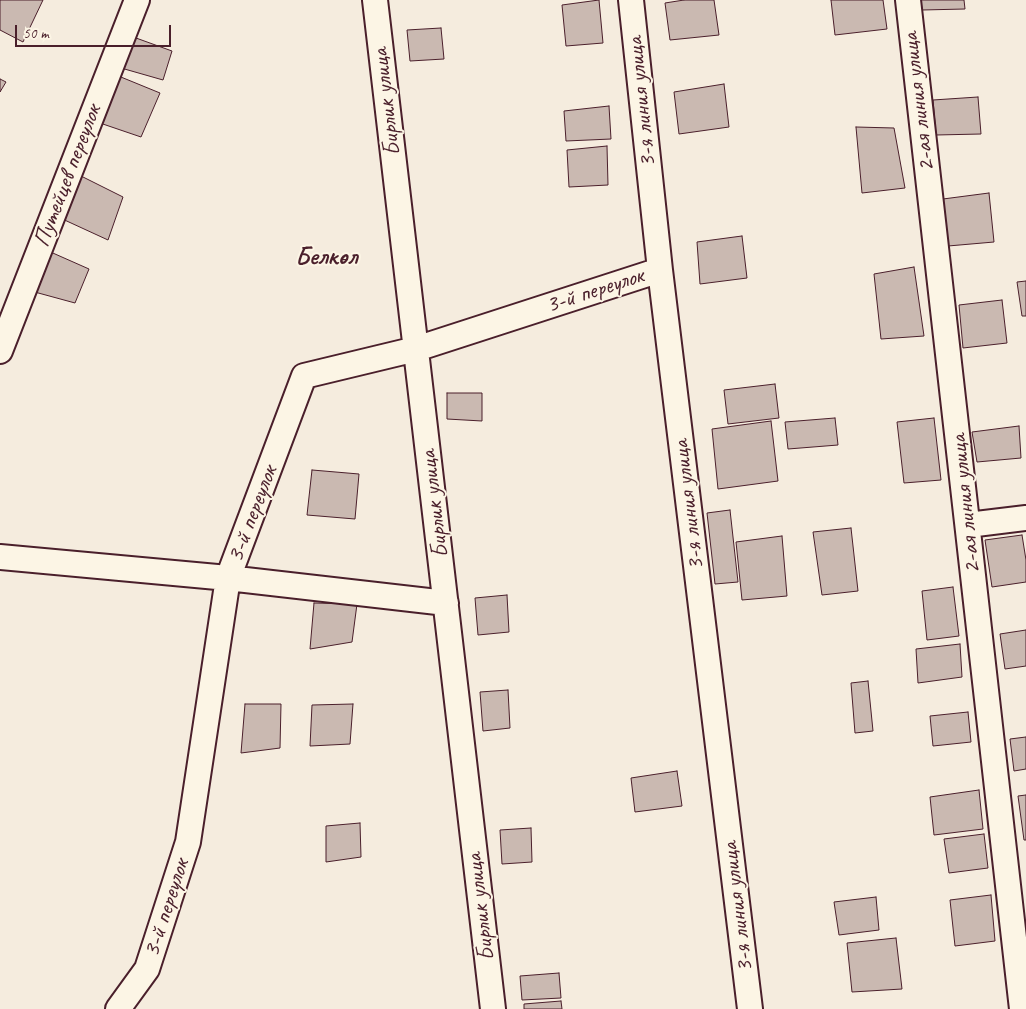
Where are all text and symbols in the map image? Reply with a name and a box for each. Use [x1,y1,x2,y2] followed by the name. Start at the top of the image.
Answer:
[18,15,174,47] scale bar
[23,24,49,43] text: 50 m
[896,31,942,173] street label: 2-ая линия улица
[621,35,663,169] street label: 3-я линия улица
[366,46,408,158] street label: Бирлик улица
[28,101,108,251] street label: Путейцев переулок
[295,241,357,273] district label: Белкөл
[543,262,647,320] street label: 3-й переулок
[944,433,988,575] street label: 2-ая линия улица
[667,438,711,572] street label: 3-я линия улица
[414,448,456,560] street label: Бирлик улица
[221,462,285,566] street label: 3-й переулок
[716,840,760,974] street label: 3-я линия улица
[460,851,502,963] street label: Бирлик улица
[138,856,196,960] street label: 3-й переулок

